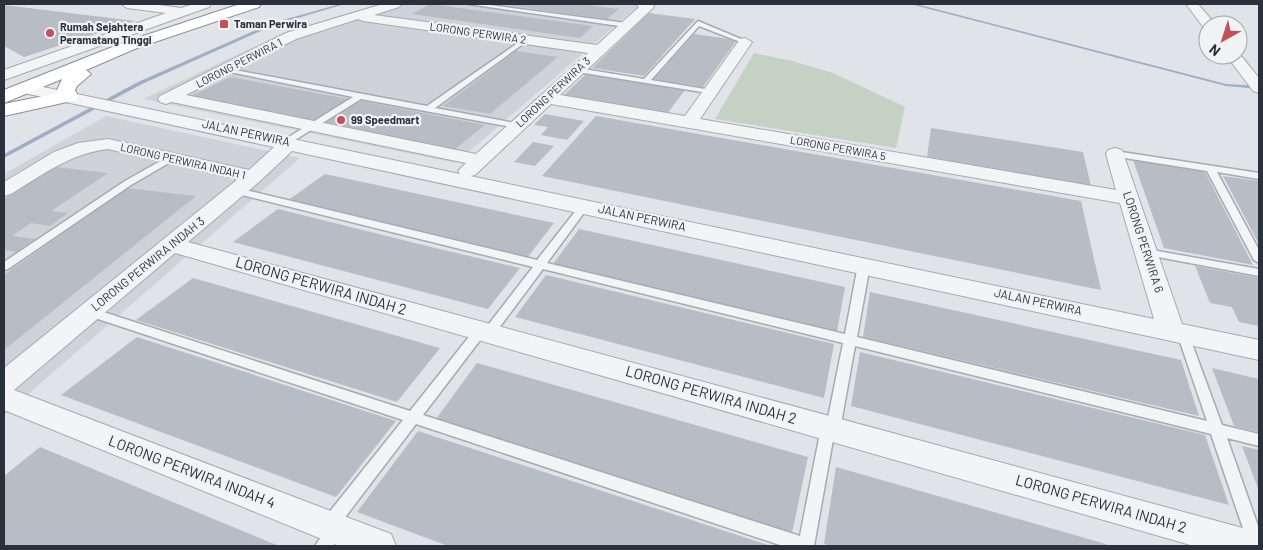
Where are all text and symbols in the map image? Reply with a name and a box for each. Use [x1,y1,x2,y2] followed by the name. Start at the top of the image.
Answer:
[1198,15,1248,65] north arrow
[234,17,307,30] place label: Taman Perwira
[218,18,230,30] marker: Taman Perwira
[429,19,527,46] street label: LORONG PERWIRA 2
[60,20,152,46] place label: Rumah Sejahtera Peramatang Tinggi
[44,27,56,39] marker: Rumah Sejahtera Peramatang Tinggi
[193,35,284,90] street label: LORONG PERWIRA 1
[1206,41,1223,60] text: N
[513,54,593,129] street label: LORONG PERWIRA 3
[351,113,419,126] place label: 99 Speedmart
[335,114,347,126] marker: 99 Speedmart
[201,116,291,148] street label: JALAN PERWIRA
[789,133,887,162] street label: LORONG PERWIRA 5
[119,140,247,181] street label: LORONG PERWIRA INDAH 1
[1121,189,1167,294] street label: LORONG PERWIRA 6
[597,201,687,233] street label: JALAN PERWIRA
[88,213,207,313] street label: LORONG PERWIRA INDAH 3
[234,252,409,318] street label: LORONG PERWIRA INDAH 2
[993,285,1083,317] street label: JALAN PERWIRA
[624,361,799,427] street label: LORONG PERWIRA INDAH 2
[106,431,278,511] street label: LORONG PERWIRA INDAH 4
[1014,470,1189,536] street label: LORONG PERWIRA INDAH 2

